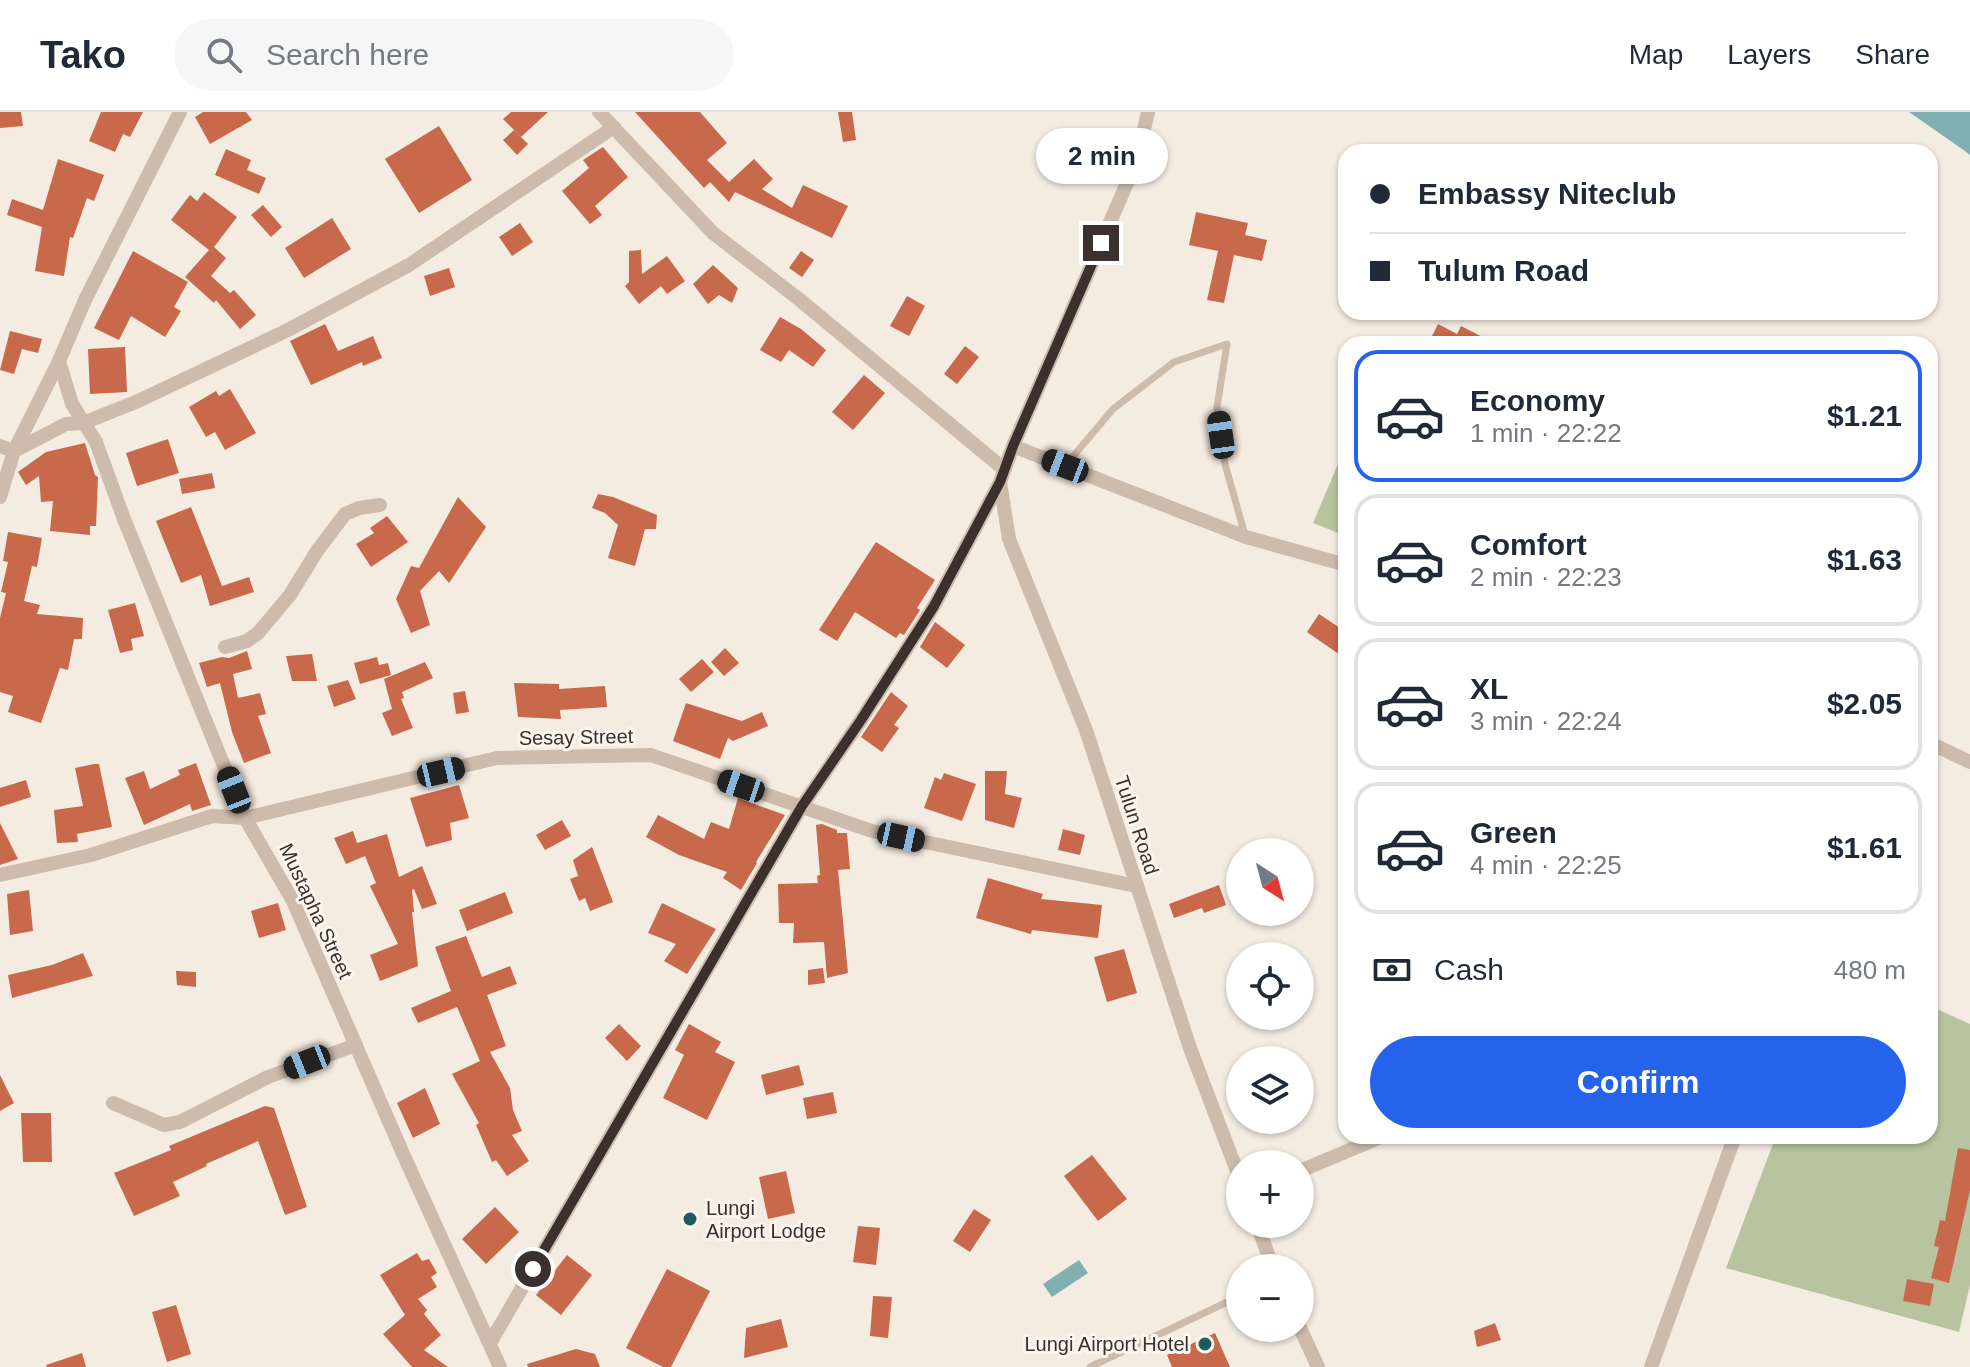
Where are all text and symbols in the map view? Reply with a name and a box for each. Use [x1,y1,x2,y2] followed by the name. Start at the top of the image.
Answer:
[174,19,734,91] search box
[202,33,246,77] icon: search
[40,34,126,76] text: Tako
[266,38,429,71] text: Search here
[1629,39,1683,70] text: Map
[1727,39,1811,70] text: Layers
[1855,39,1930,70] text: Share
[1035,127,1167,183] callout: 2 min
[1068,141,1136,171] text: 2 min
[1418,177,1676,210] text: Embassy Niteclub
[1083,225,1119,261] route end
[1418,254,1589,287] text: Tulum Road
[1374,380,1446,452] icon: car
[1470,384,1605,417] text: Economy
[1827,399,1902,432] text: $1.21
[1206,410,1236,460] car
[1470,418,1622,448] text: 1 min · 22:22
[1038,446,1092,486] car
[1374,524,1446,596] icon: car
[1470,528,1587,561] text: Comfort
[1827,543,1902,576] text: $1.63
[1470,562,1622,592] text: 2 min · 22:23
[1374,668,1446,740] icon: car
[1470,672,1508,705] text: XL
[1827,687,1902,720] text: $2.05
[1470,706,1622,736] text: 3 min · 22:24
[519,725,634,749] street label: Sesay Street
[415,755,467,789] car
[214,763,254,817] car
[714,767,768,805] car
[1111,773,1163,877] street label: Tulun Road
[1374,812,1446,884] icon: car
[1470,816,1557,849] text: Green
[875,820,927,854] car
[1827,831,1902,864] text: $1.61
[1226,838,1314,926] north arrow
[1226,838,1314,1342] map controls
[275,840,357,983] street label: Mustapha Street
[1470,850,1622,880] text: 4 min · 22:25
[1226,942,1314,1030] button: locate
[1370,948,1414,992] icon: cash
[1434,953,1504,986] text: Cash
[1834,955,1906,985] text: 480 m
[1370,1036,1906,1128] button: Confirm
[280,1042,334,1082] car
[1226,1046,1314,1134] button: layers
[1226,1150,1314,1238] button: +
[706,1197,826,1242] place label: Lungi Airport Lodge
[681,1210,699,1228] marker: Lungi Airport Lodge
[515,1251,551,1287] route start
[1226,1254,1314,1342] button: −
[1024,1333,1189,1355] place label: Lungi Airport Hotel
[1196,1335,1214,1353] marker: Lungi Airport Hotel

